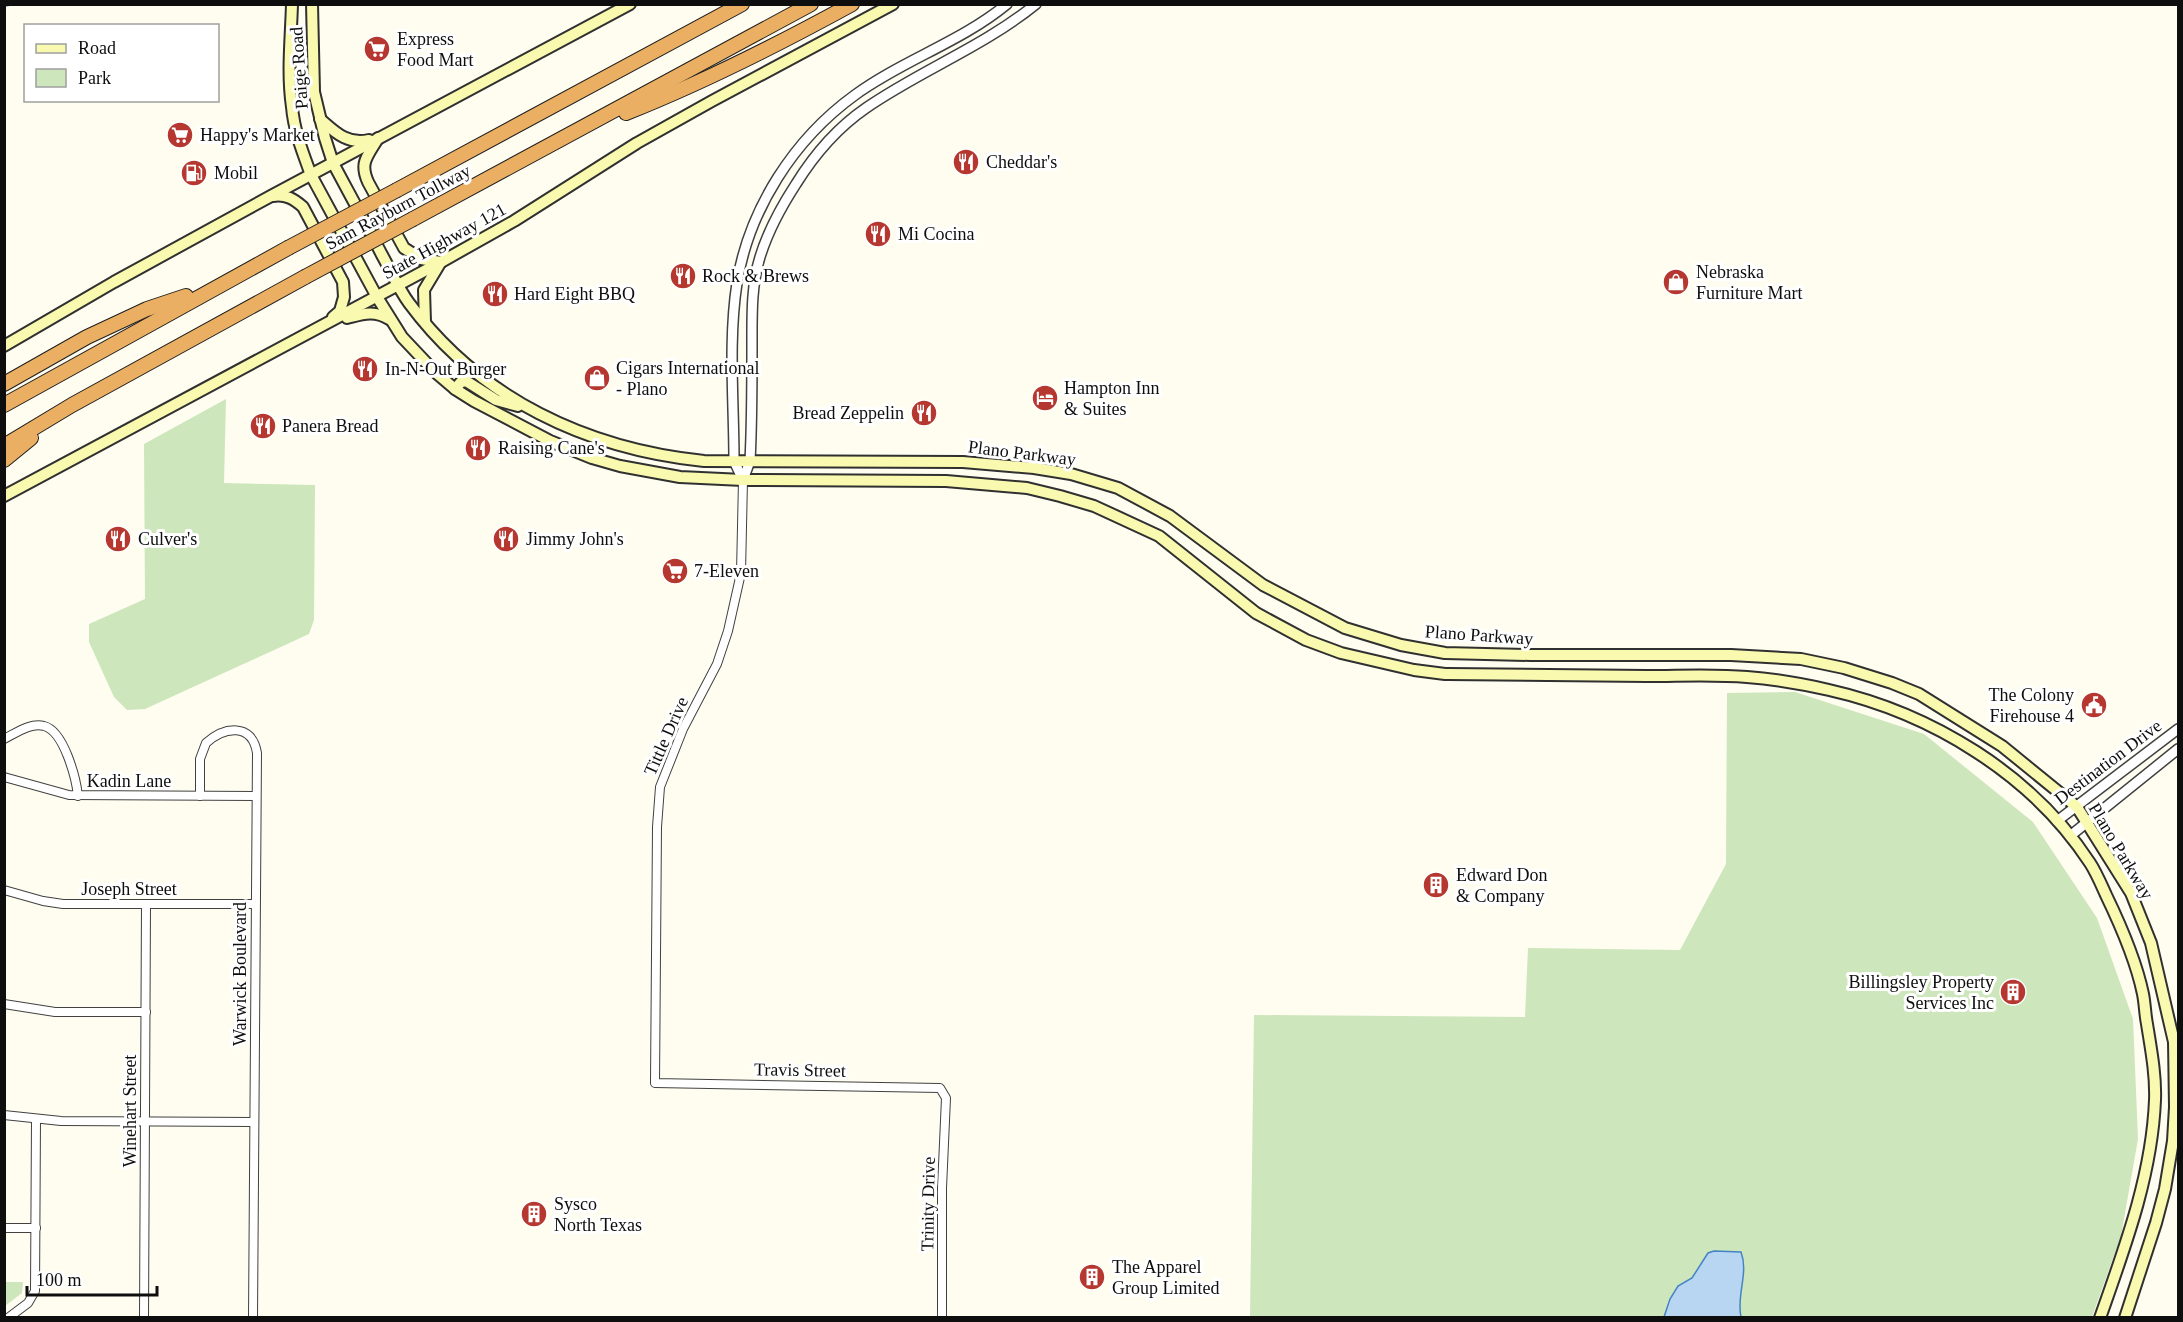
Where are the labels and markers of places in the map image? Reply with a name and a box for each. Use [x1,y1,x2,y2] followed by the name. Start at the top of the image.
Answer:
[397,29,474,70] place label: Express Food Mart
[362,34,392,64] supermarket icon: Express Food Mart
[165,120,195,150] supermarket icon: Happy's Market
[200,125,315,145] place label: Happy's Market
[951,147,981,177] restaurant icon: Cheddar's
[986,152,1057,172] place label: Cheddar's
[179,158,209,188] fuel station icon: Mobil
[214,163,258,183] place label: Mobil
[863,219,893,249] restaurant icon: Mi Cocina
[898,224,975,244] place label: Mi Cocina
[668,261,698,291] restaurant icon: Rock & Brews
[1696,262,1802,303] place label: Nebraska Furniture Mart
[702,266,809,286] place label: Rock & Brews
[1661,267,1691,297] shop icon: Nebraska Furniture Mart
[480,279,510,309] restaurant icon: Hard Eight BBQ
[514,284,635,304] place label: Hard Eight BBQ
[350,354,380,384] restaurant icon: In-N-Out Burger
[616,358,759,399] place label: Cigars International - Plano
[385,359,506,379] place label: In-N-Out Burger
[582,363,612,393] shop icon: Cigars International - Plano
[1064,378,1159,419] place label: Hampton Inn & Suites
[1030,383,1060,413] hotel icon: Hampton Inn & Suites
[909,398,939,428] restaurant icon: Bread Zeppelin
[793,403,904,423] place label: Bread Zeppelin
[248,411,278,441] restaurant icon: Panera Bread
[282,416,378,436] place label: Panera Bread
[463,433,493,463] restaurant icon: Raising Cane's
[498,438,605,458] place label: Raising Cane's
[103,524,133,554] restaurant icon: Culver's
[491,524,521,554] restaurant icon: Jimmy John's
[138,529,197,549] place label: Culver's
[526,529,624,549] place label: Jimmy John's
[660,556,690,586] supermarket icon: 7-Eleven
[694,561,759,581] place label: 7-Eleven
[1989,685,2074,726] place label: The Colony Firehouse 4
[2079,690,2109,720] public building icon: The Colony Firehouse 4
[1456,865,1547,906] place label: Edward Don & Company
[1421,870,1451,900] building icon: Edward Don & Company
[1849,972,1994,1013] place label: Billingsley Property Services Inc
[1998,977,2028,1007] building icon: Billingsley Property Services Inc
[554,1194,642,1235] place label: Sysco North Texas
[519,1199,549,1229] building icon: Sysco North Texas
[1112,1257,1219,1298] place label: The Apparel Group Limited
[1077,1262,1107,1292] building icon: The Apparel Group Limited

